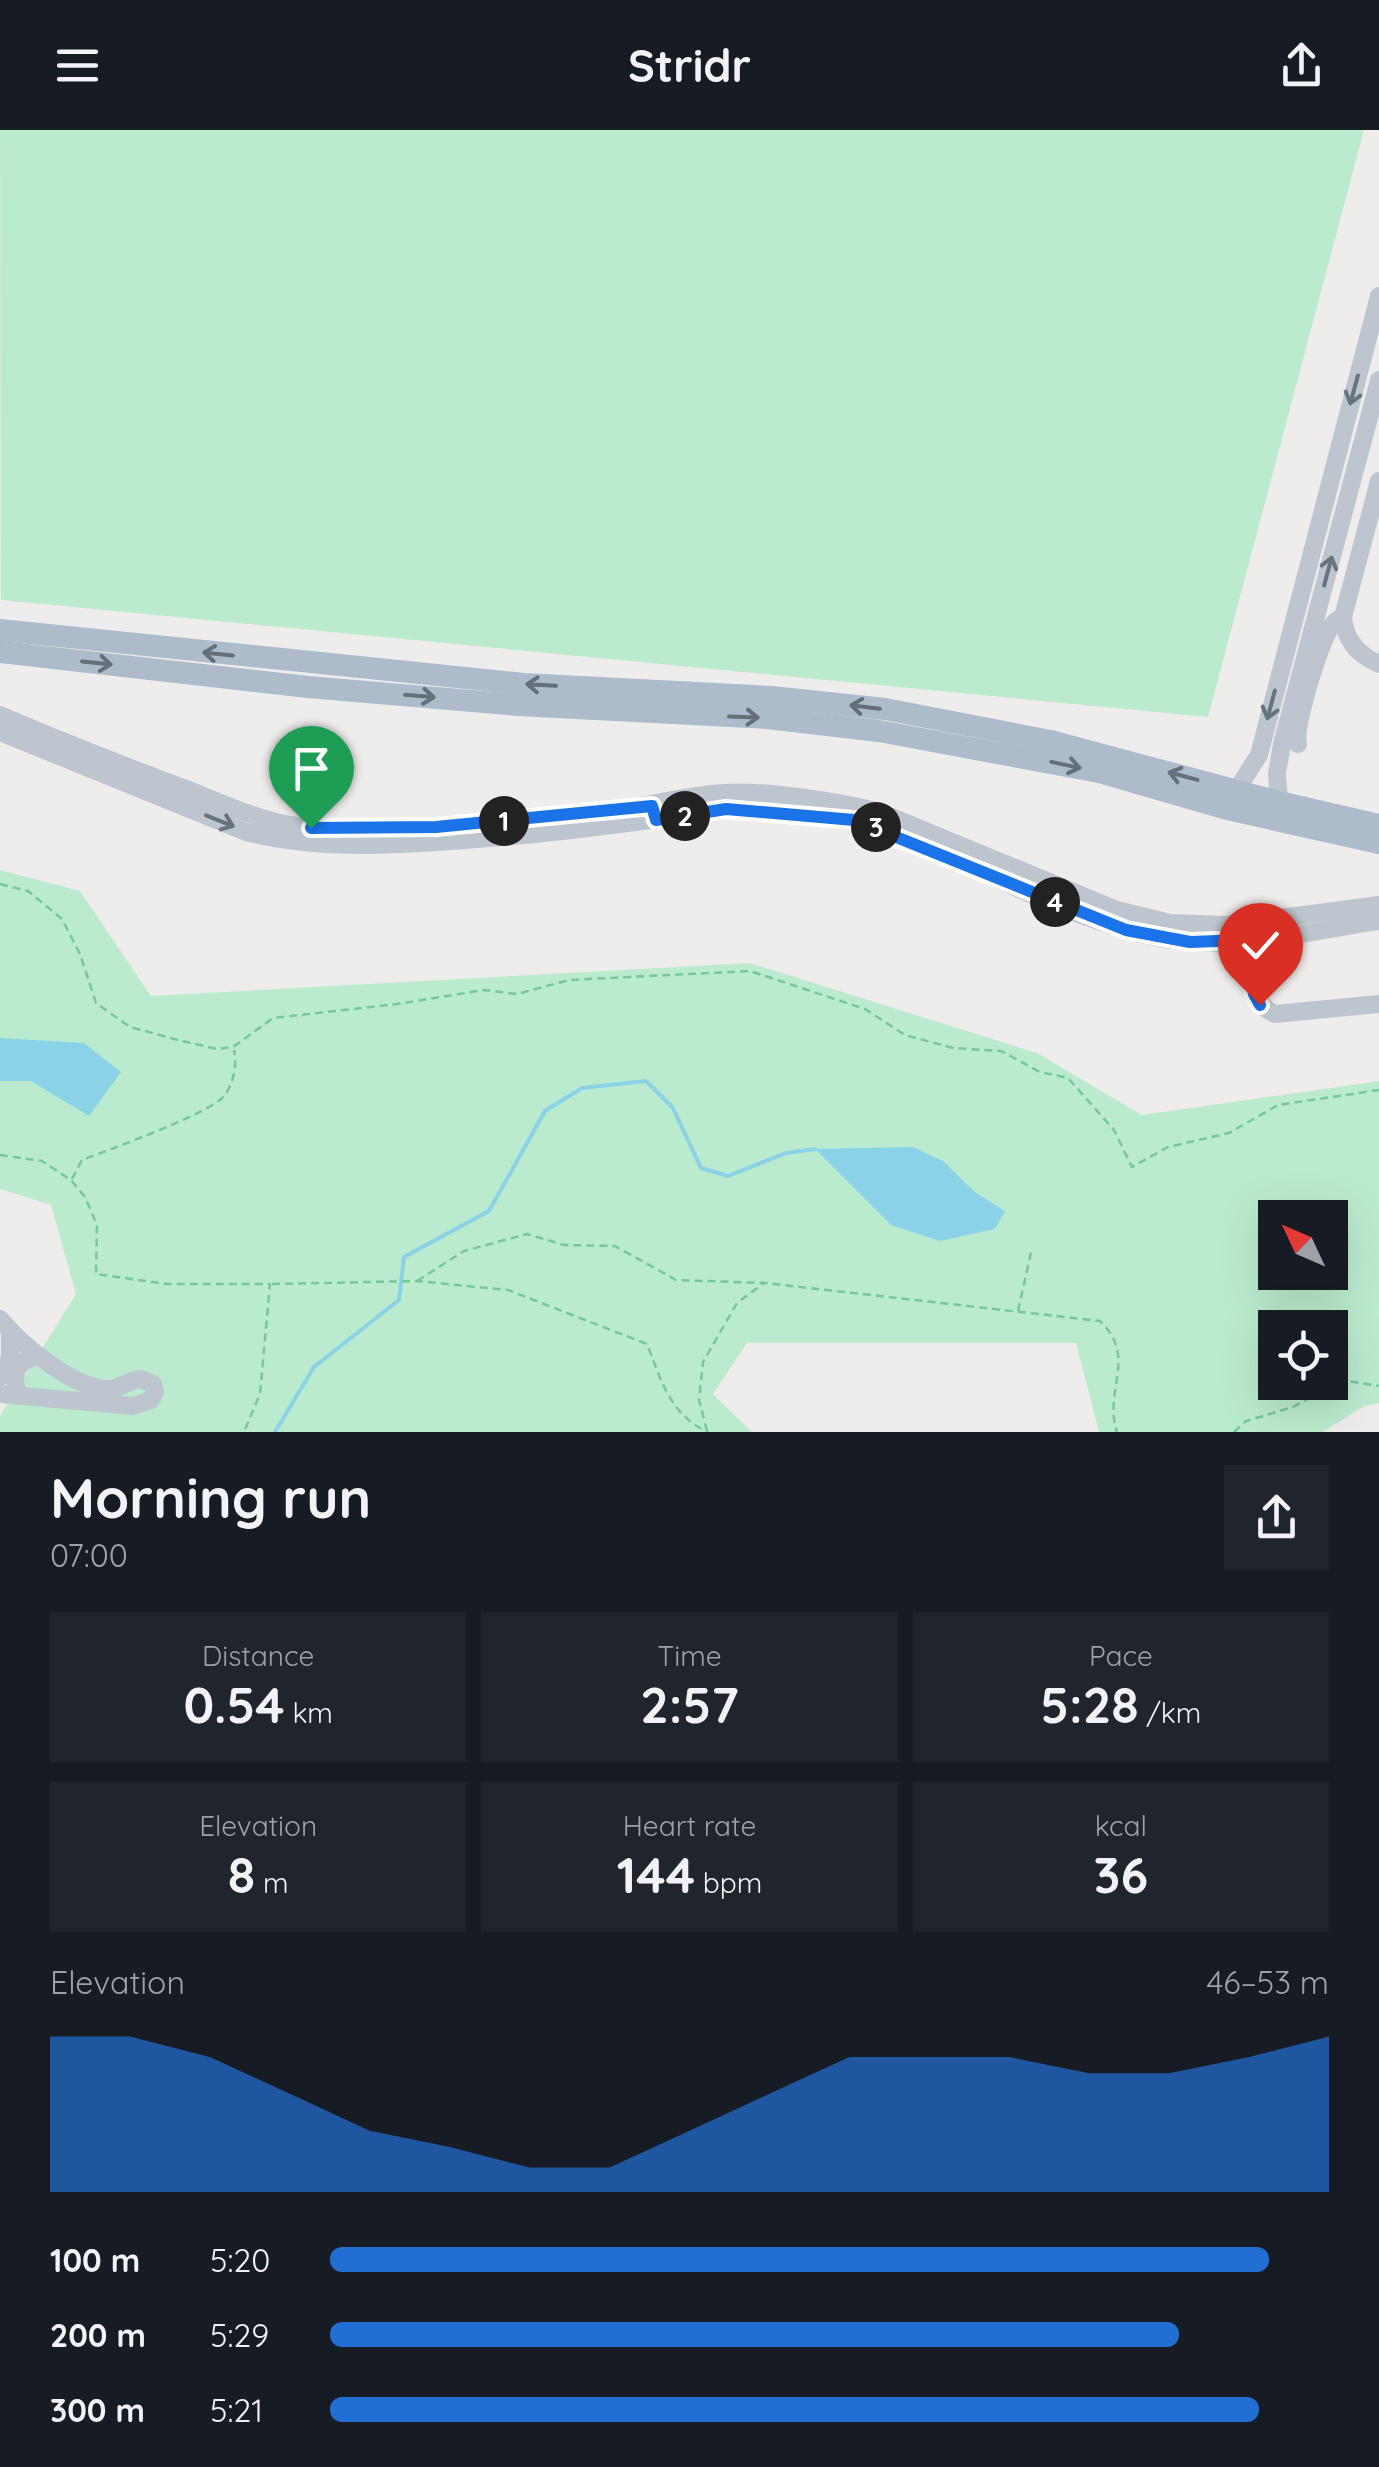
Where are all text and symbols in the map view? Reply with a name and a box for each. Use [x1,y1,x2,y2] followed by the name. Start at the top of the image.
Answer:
[628,37,751,93] text: Stridr
[50,38,105,93] icon: menu
[1274,38,1329,93] icon: share
[1344,374,1363,406] one-way arrow
[1319,556,1338,587] one-way arrow
[202,645,234,664] one-way arrow
[80,654,112,673] one-way arrow
[526,675,558,694] one-way arrow
[404,687,436,706] one-way arrow
[1261,689,1280,720] one-way arrow
[850,697,882,715] one-way arrow
[728,707,760,726] one-way arrow
[269,726,354,829] pin
[284,741,339,796] icon: arrive
[1049,756,1081,775] one-way arrow
[1167,766,1199,784] one-way arrow
[660,791,710,841] pin: 2
[479,796,529,846] pin: 1
[677,798,693,833] text: 2
[851,802,901,852] pin: 3
[499,803,509,838] text: 1
[868,809,884,844] text: 3
[204,813,235,831] one-way arrow
[1030,877,1080,927] pin: 4
[1047,884,1063,919] text: 4
[1218,903,1303,1006] pin
[1233,918,1288,973] icon: check
[1258,1200,1348,1290] north arrow
[1258,1200,1348,1400] map controls
[1258,1310,1348,1400] button: locate
[50,1463,371,1532] text: Morning run
[1224,1465,1329,1570] button: share
[50,1535,128,1575] text: 07:00
[202,1638,314,1673] text: Distance
[657,1638,722,1673] text: Time
[1089,1638,1153,1673] text: Pace
[183,1673,285,1736] text: 0.54
[640,1673,739,1736] text: 2:57
[1040,1673,1139,1736] text: 5:28
[285,1695,333,1730] text: km
[1139,1695,1201,1730] text: /km
[199,1808,317,1843] text: Elevation
[623,1808,756,1843] text: Heart rate
[1095,1808,1147,1843] text: kcal
[228,1843,255,1906] text: 8
[617,1843,695,1906] text: 144
[1094,1843,1148,1906] text: 36
[255,1865,288,1900] text: m
[695,1865,762,1900] text: bpm
[50,1962,185,2002] text: Elevation
[1206,1962,1329,2002] text: 46–53 m
[50,2240,140,2280] text: 100 m
[210,2240,270,2280] text: 5:20
[50,2315,146,2355] text: 200 m
[210,2315,269,2355] text: 5:29
[50,2390,145,2430] text: 300 m
[210,2390,263,2430] text: 5:21

